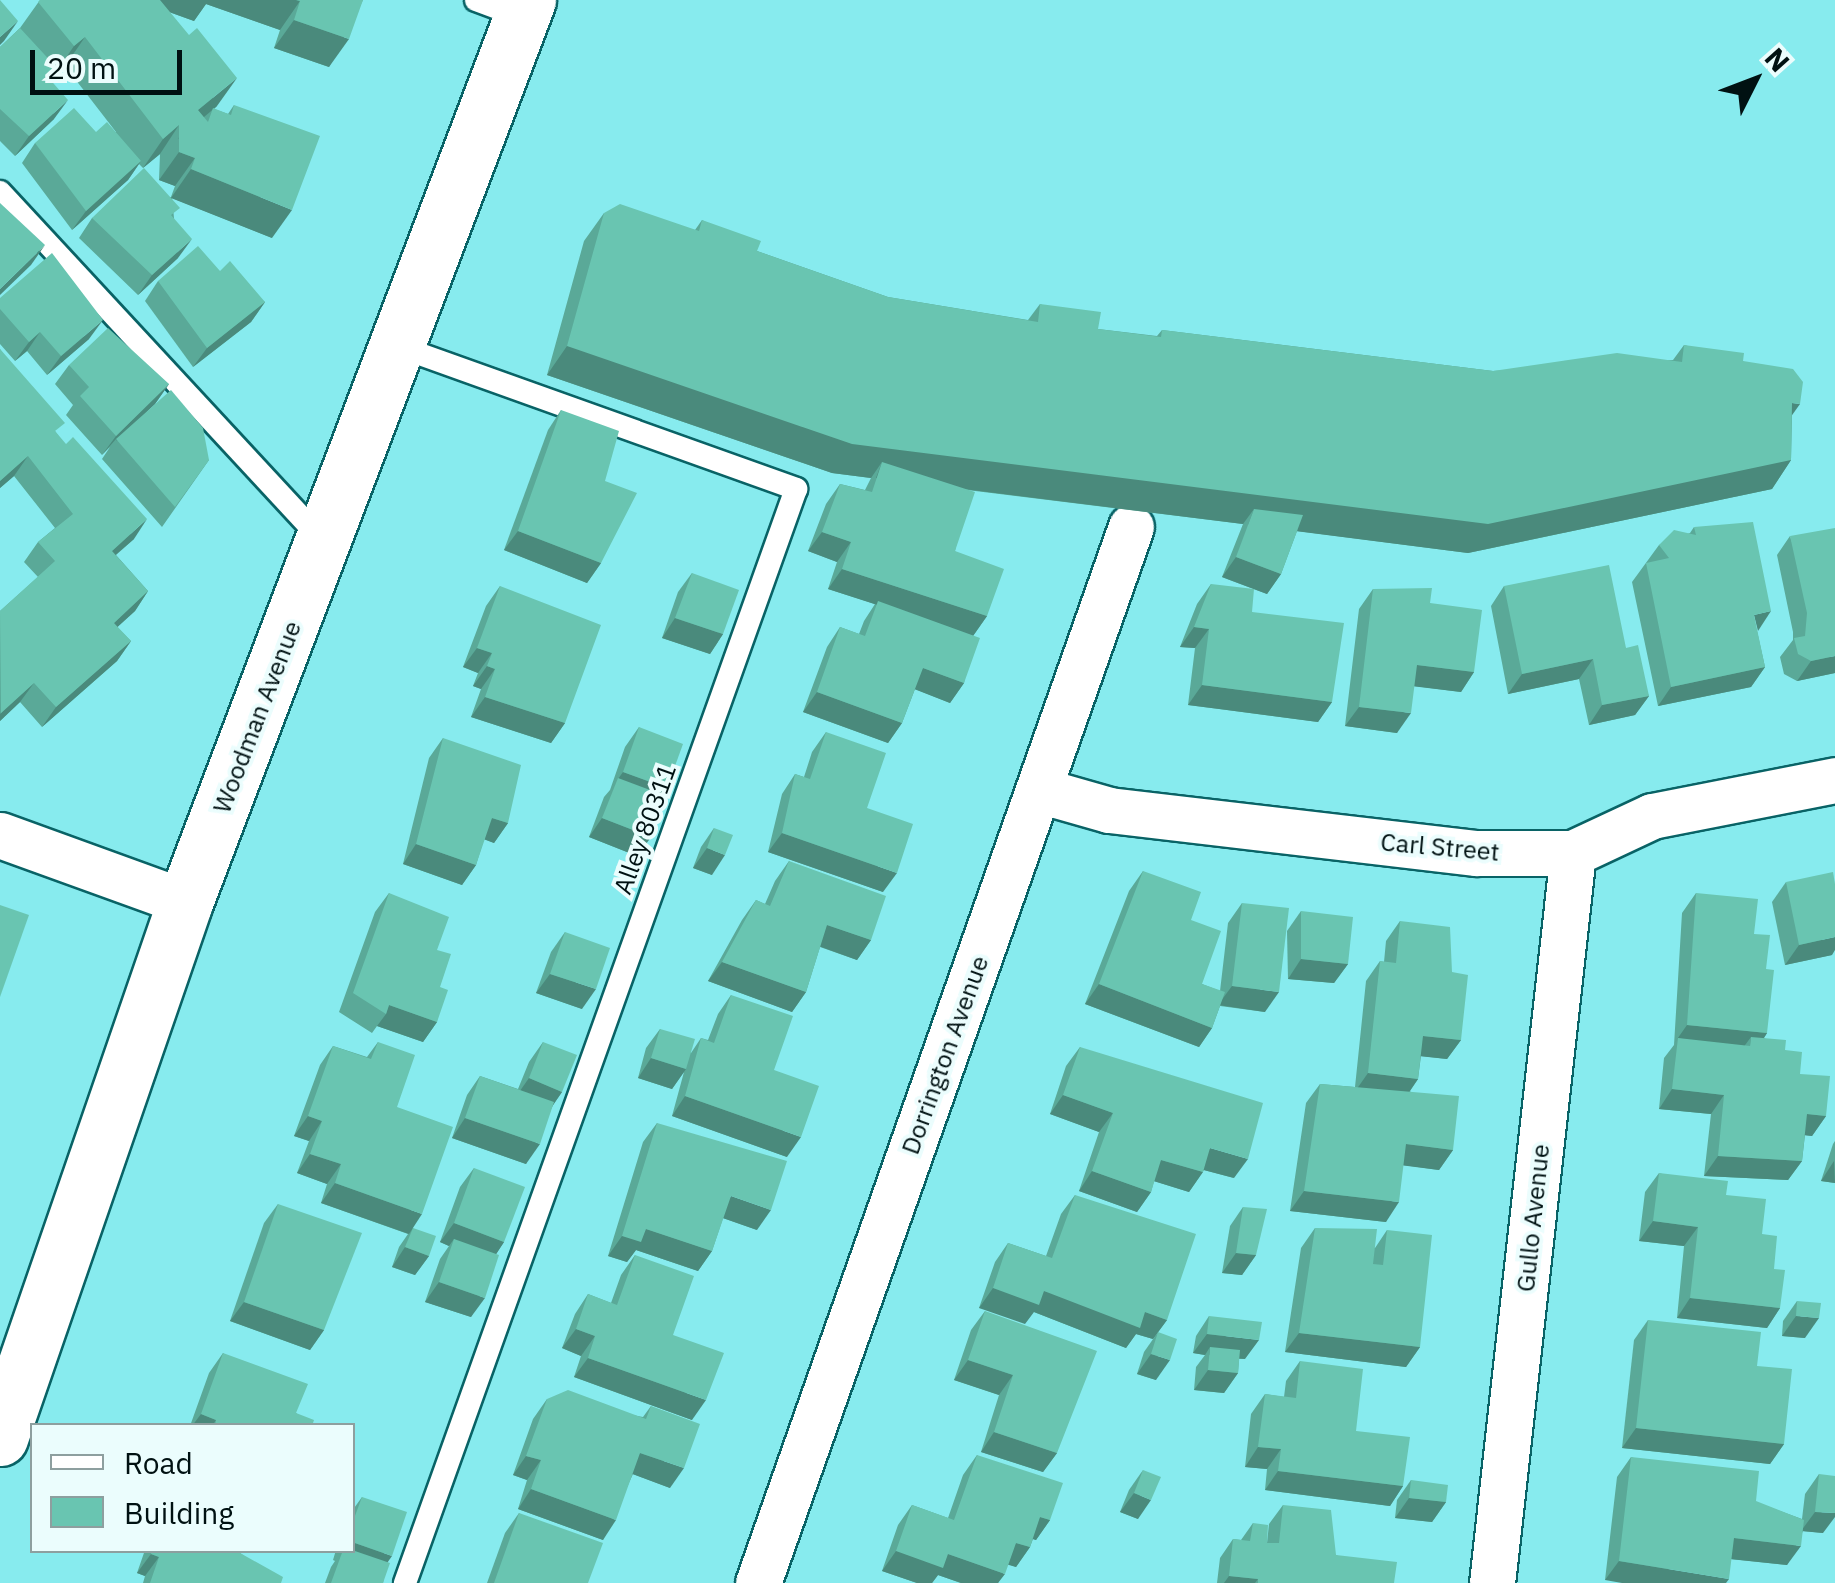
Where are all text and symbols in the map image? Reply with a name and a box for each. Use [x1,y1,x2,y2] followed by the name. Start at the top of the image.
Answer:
[35,30,188,92] scale bar
[1705,30,1805,130] north arrow
[1757,40,1798,80] text: N
[47,48,116,87] text: 20 m
[207,617,307,817] street label: Woodman Avenue
[608,760,682,898] street label: Alley 80311
[1379,827,1501,867] street label: Carl Street
[895,952,995,1158] street label: Dorrington Avenue
[1510,1143,1556,1293] street label: Gullo Avenue
[30,1423,355,1553] legend
[124,1443,193,1482] text: Road
[124,1493,234,1532] text: Building

